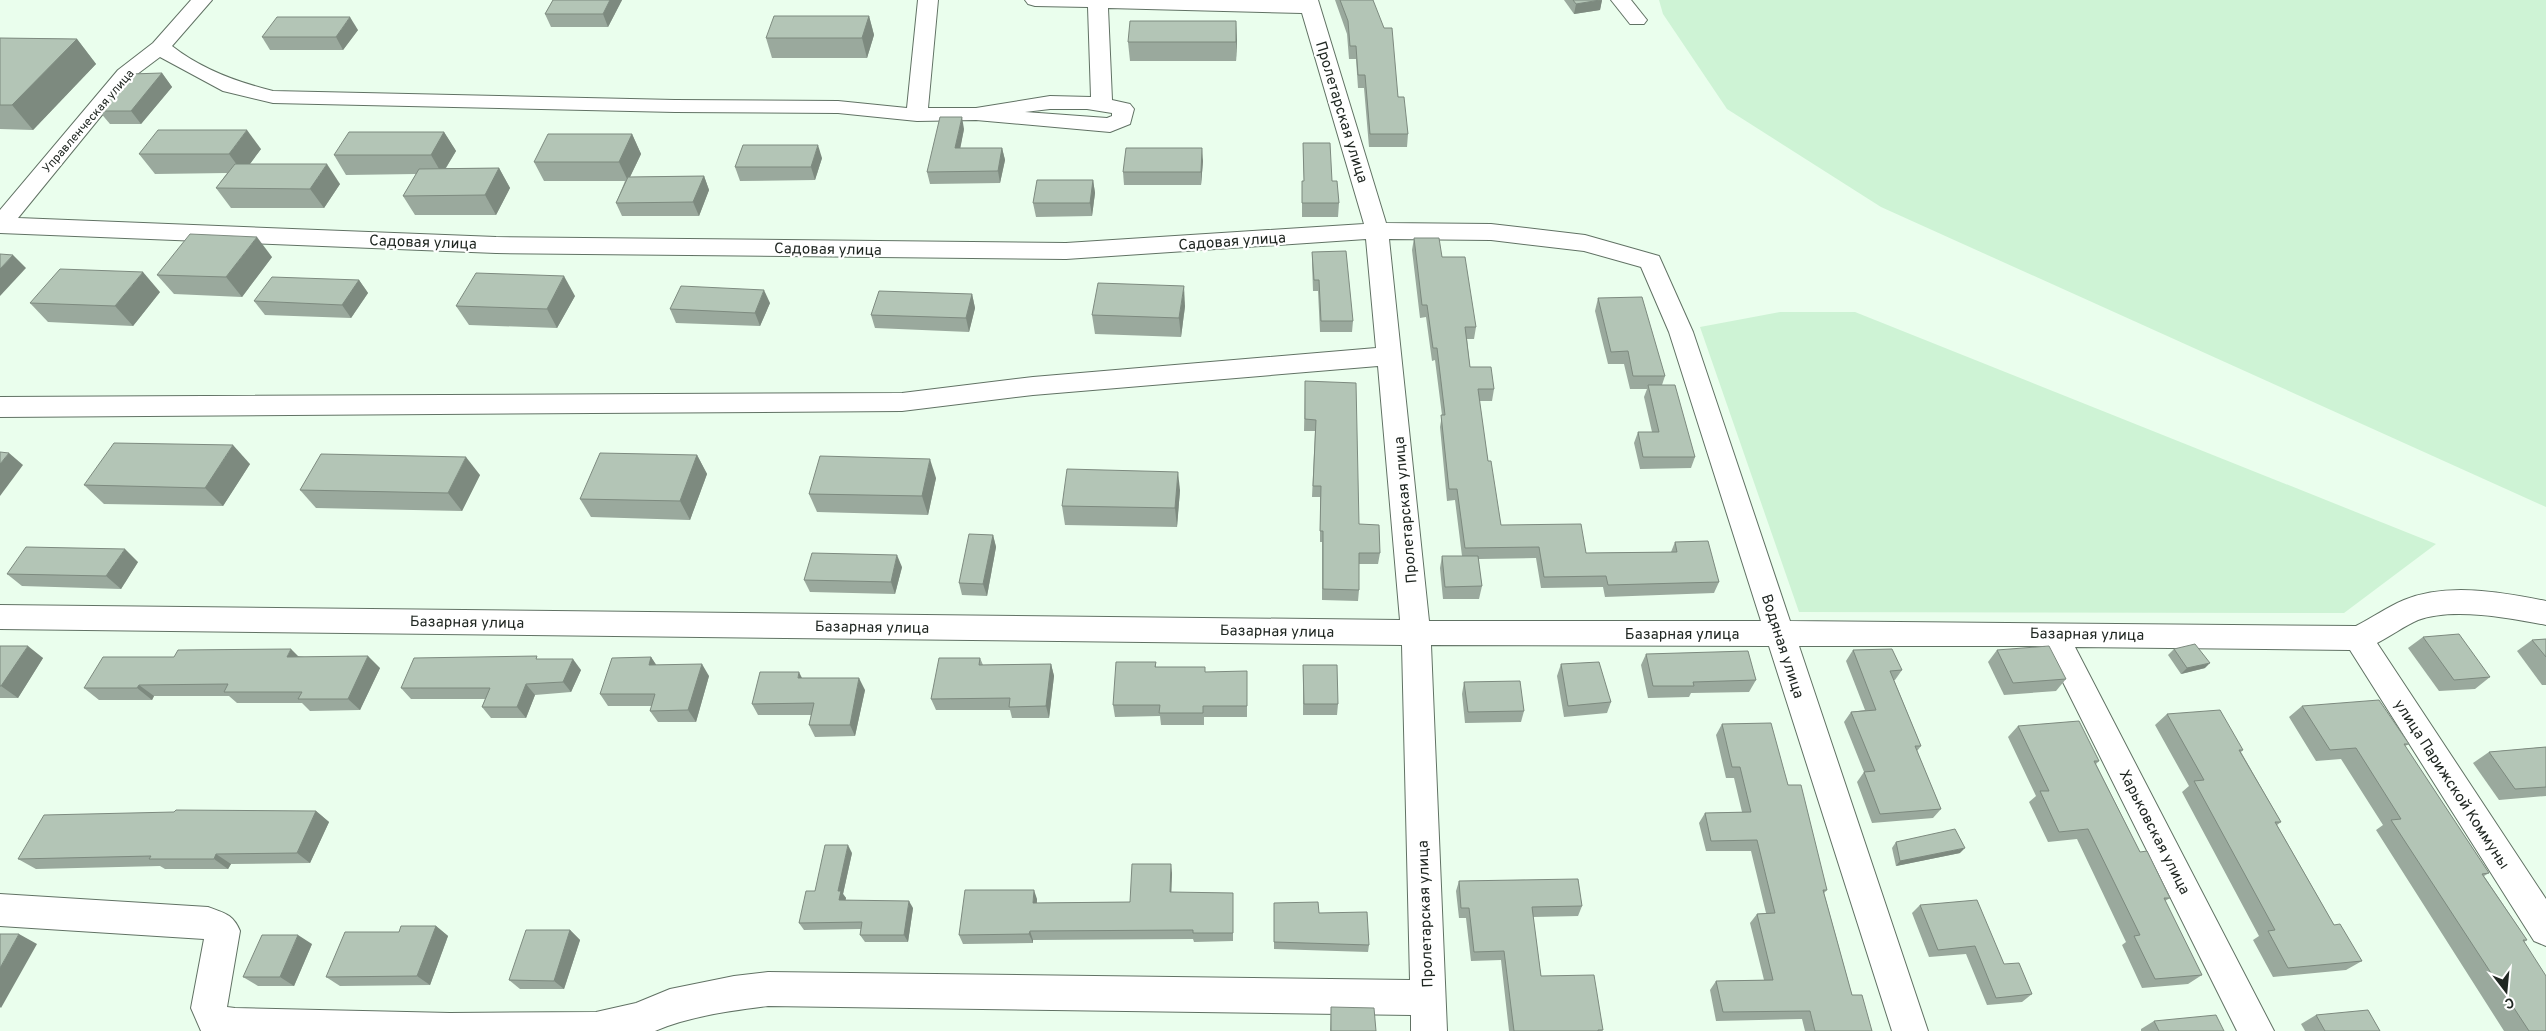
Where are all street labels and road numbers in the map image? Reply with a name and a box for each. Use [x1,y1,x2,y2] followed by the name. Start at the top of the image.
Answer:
[1310,39,1371,186] street label: Пролетарская улица
[39,66,138,177] street label: Управленческая улица
[1178,229,1286,256] street label: Садовая улица
[369,232,477,255] street label: Садовая улица
[774,240,882,261] street label: Садовая улица
[1391,436,1422,584] street label: Пролетарская улица
[1756,592,1807,701] street label: Водяная улица
[410,613,524,634] street label: Базарная улица
[815,618,929,639] street label: Базарная улица
[1220,622,1334,643] street label: Базарная улица
[2030,625,2144,646] street label: Базарная улица
[1625,626,1739,645] street label: Базарная улица
[2389,696,2513,873] street label: улица Парижской Коммуны
[2114,767,2193,898] street label: Харьковская улица
[1414,840,1439,988] street label: Пролетарская улица

